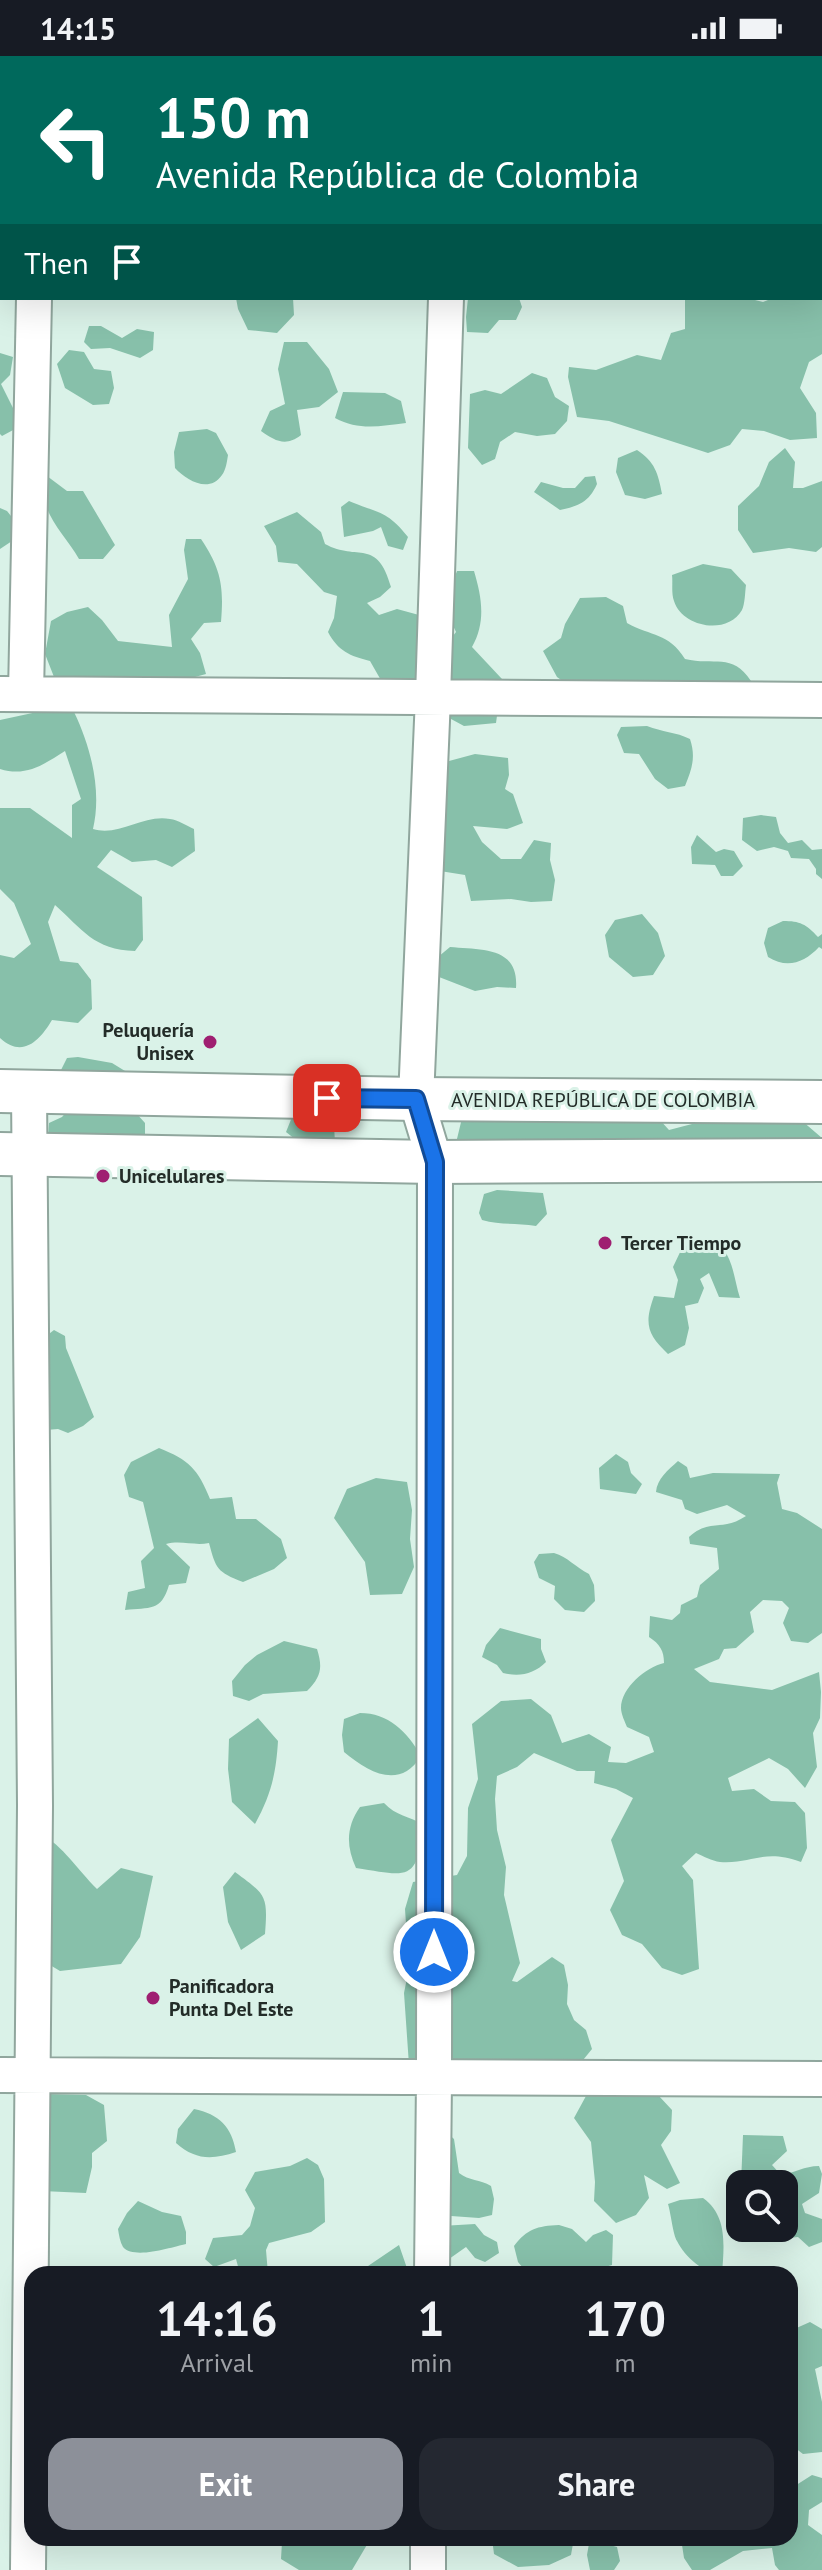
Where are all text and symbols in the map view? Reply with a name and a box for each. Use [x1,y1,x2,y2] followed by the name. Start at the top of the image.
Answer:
[40,9,116,48] text: 14:15
[156,81,311,153] text: 150 m
[24,88,128,192] icon: left
[156,151,639,198] text: Avenida República de Colombia
[105,240,149,284] icon: arrive
[24,243,89,282] text: Then
[103,1017,194,1066] place label: Peluquería Unisex
[201,1033,219,1051] marker: Peluquería Unisex
[293,1064,361,1132] pin
[305,1076,349,1120] icon: arrive
[451,1087,755,1113] street label: AVENIDA REPÚBLICA DE COLOMBIA
[119,1163,224,1189] place label: Unicelulares
[94,1167,112,1185] marker: Unicelulares
[621,1230,742,1256] place label: Tercer Tiempo
[596,1234,614,1252] marker: Tercer Tiempo
[392,1910,476,1994] position arrow
[169,1973,293,2022] place label: Panificadora Punta Del Este
[144,1989,162,2007] marker: Panificadora Punta Del Este
[726,2170,798,2242] map controls
[726,2170,798,2242] button: search
[156,2287,278,2349] text: 14:16
[417,2287,445,2349] text: 1
[584,2287,666,2349] text: 170
[181,2346,253,2379] text: Arrival
[410,2346,452,2379] text: min
[615,2346,636,2379] text: m
[48,2438,403,2530] button: Exit
[419,2438,774,2530] button: Share

